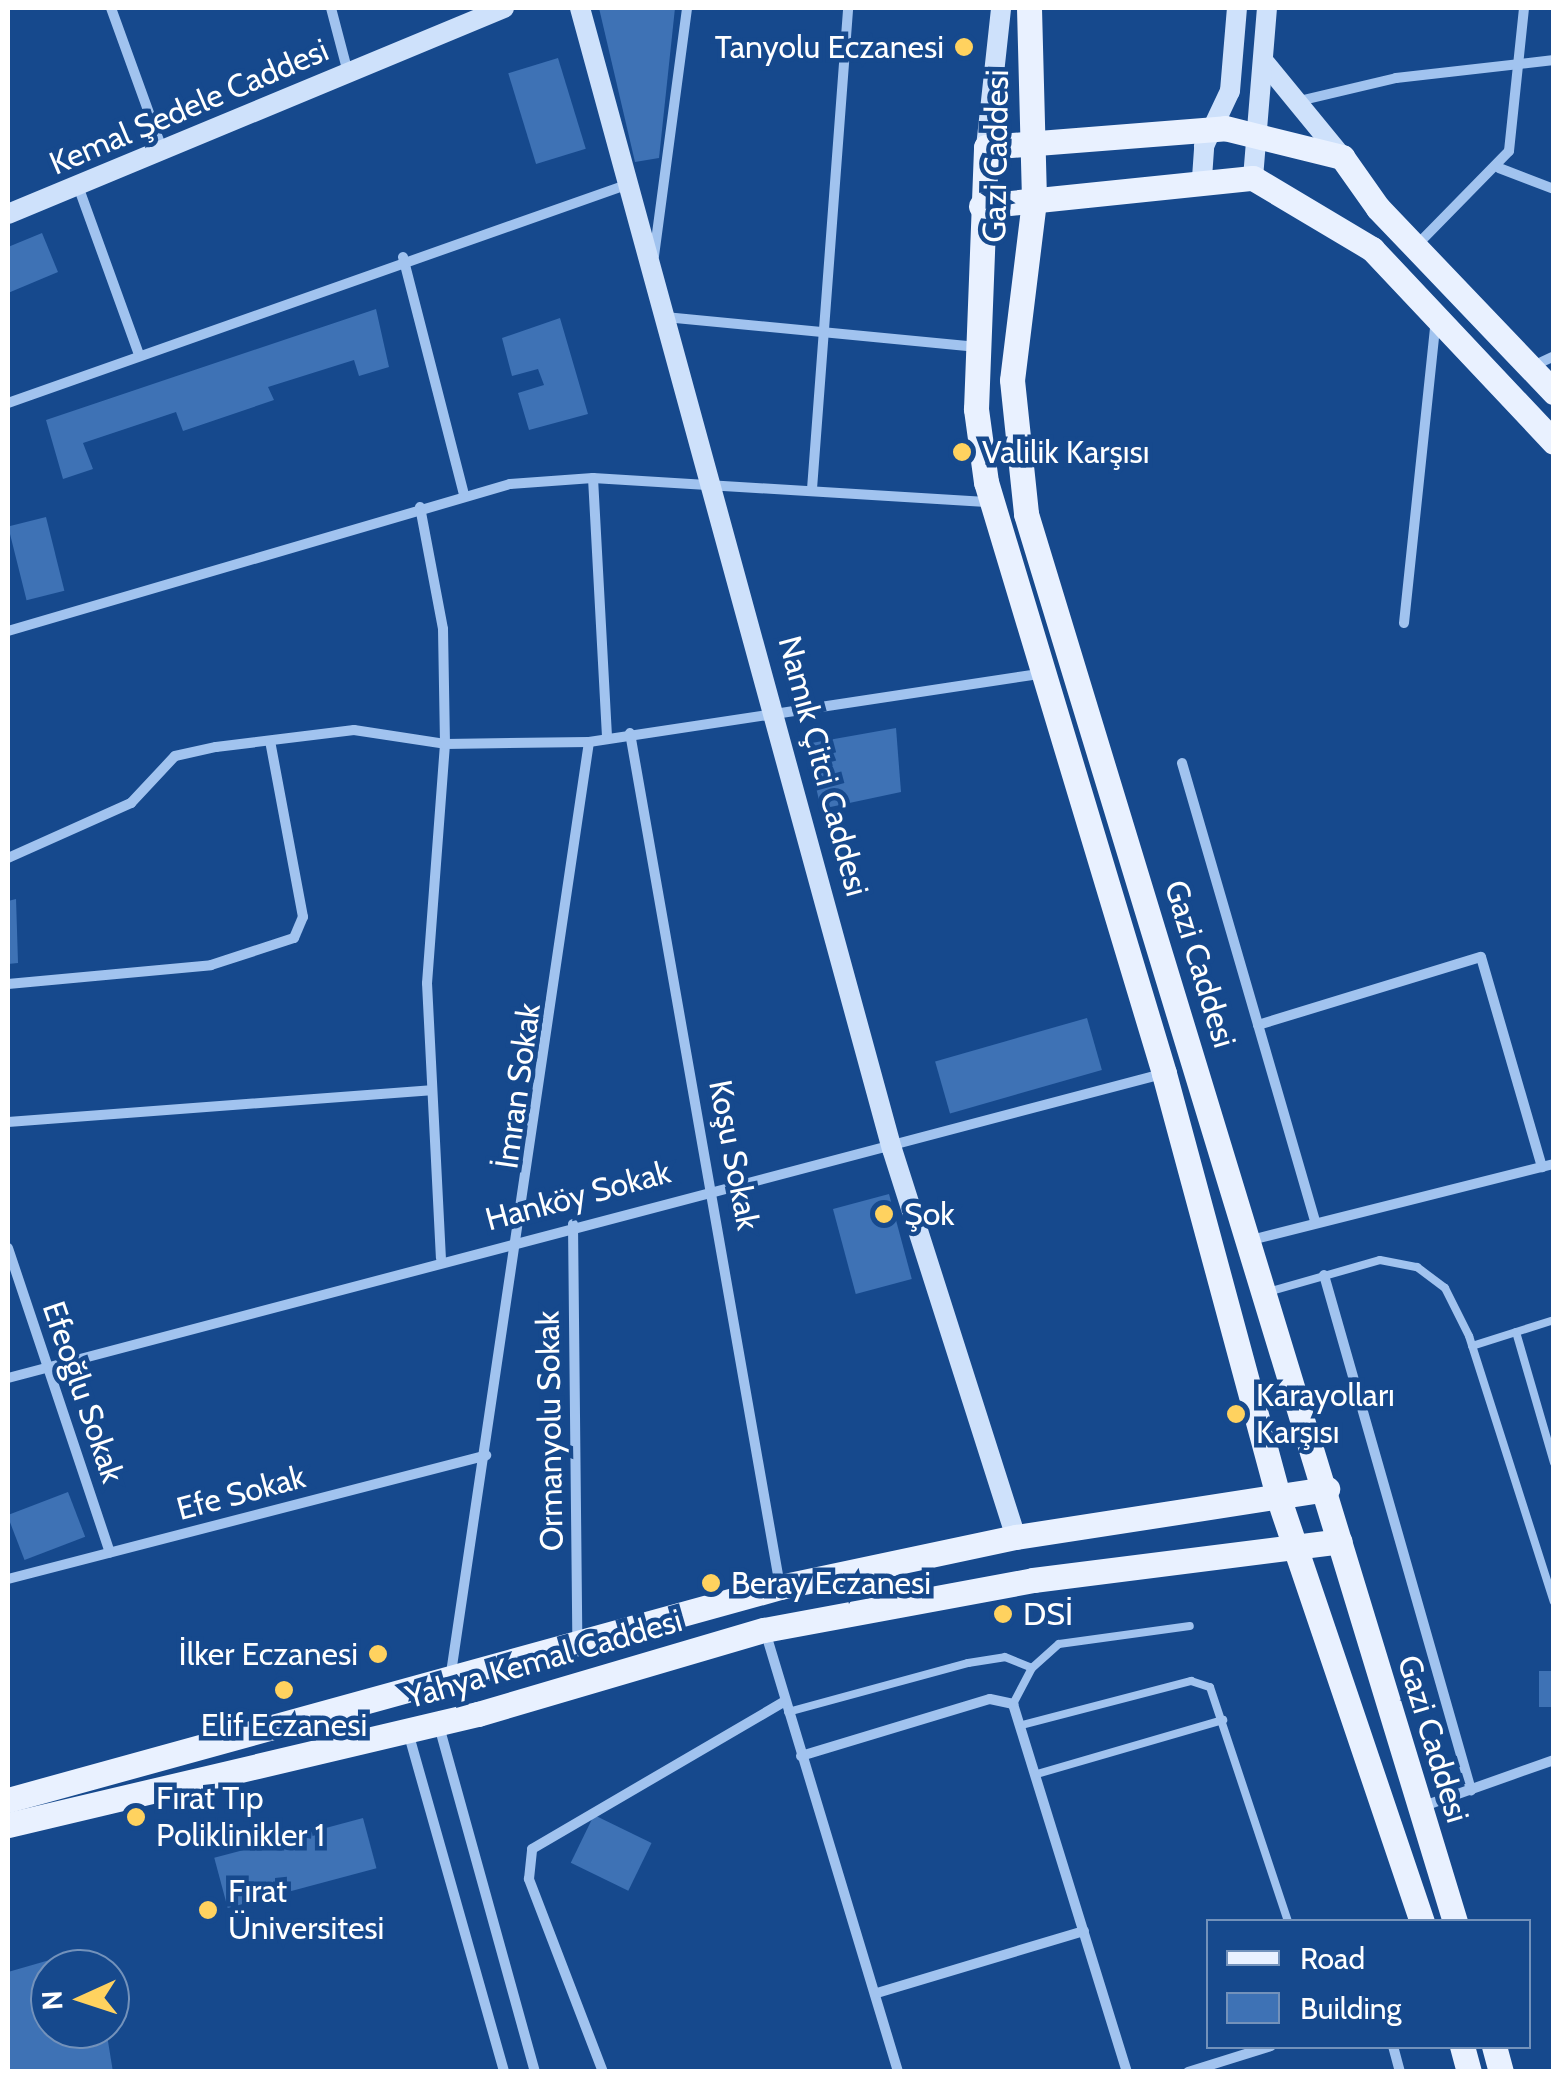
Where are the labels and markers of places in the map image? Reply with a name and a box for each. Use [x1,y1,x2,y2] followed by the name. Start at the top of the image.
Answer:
[715,28,944,66] place label: Tanyolu Eczanesi
[953,36,975,58] marker: Tanyolu Eczanesi
[982,433,1149,471] place label: Valilik Karşısı
[951,441,973,463] marker: Valilik Karşısı
[904,1195,955,1233] place label: Şok
[873,1203,895,1225] marker: Şok
[1256,1377,1395,1452] place label: Karayolları Karşısı
[1225,1403,1247,1425] marker: Karayolları Karşısı
[731,1564,931,1602] place label: Beray Eczanesi
[700,1572,722,1594] marker: Beray Eczanesi
[1023,1595,1073,1633] place label: DSİ
[992,1603,1014,1625] marker: DSİ
[178,1635,358,1673] place label: İlker Eczanesi
[367,1643,389,1665] marker: İlker Eczanesi
[273,1679,295,1701] marker: Elif Eczanesi
[201,1706,367,1744] place label: Elif Eczanesi
[156,1780,325,1855] place label: Fırat Tıp Poliklinikler 1
[125,1806,147,1828] marker: Fırat Tıp Poliklinikler 1
[228,1873,384,1948] place label: Fırat Üniversitesi
[197,1899,219,1921] marker: Fırat Üniversitesi

